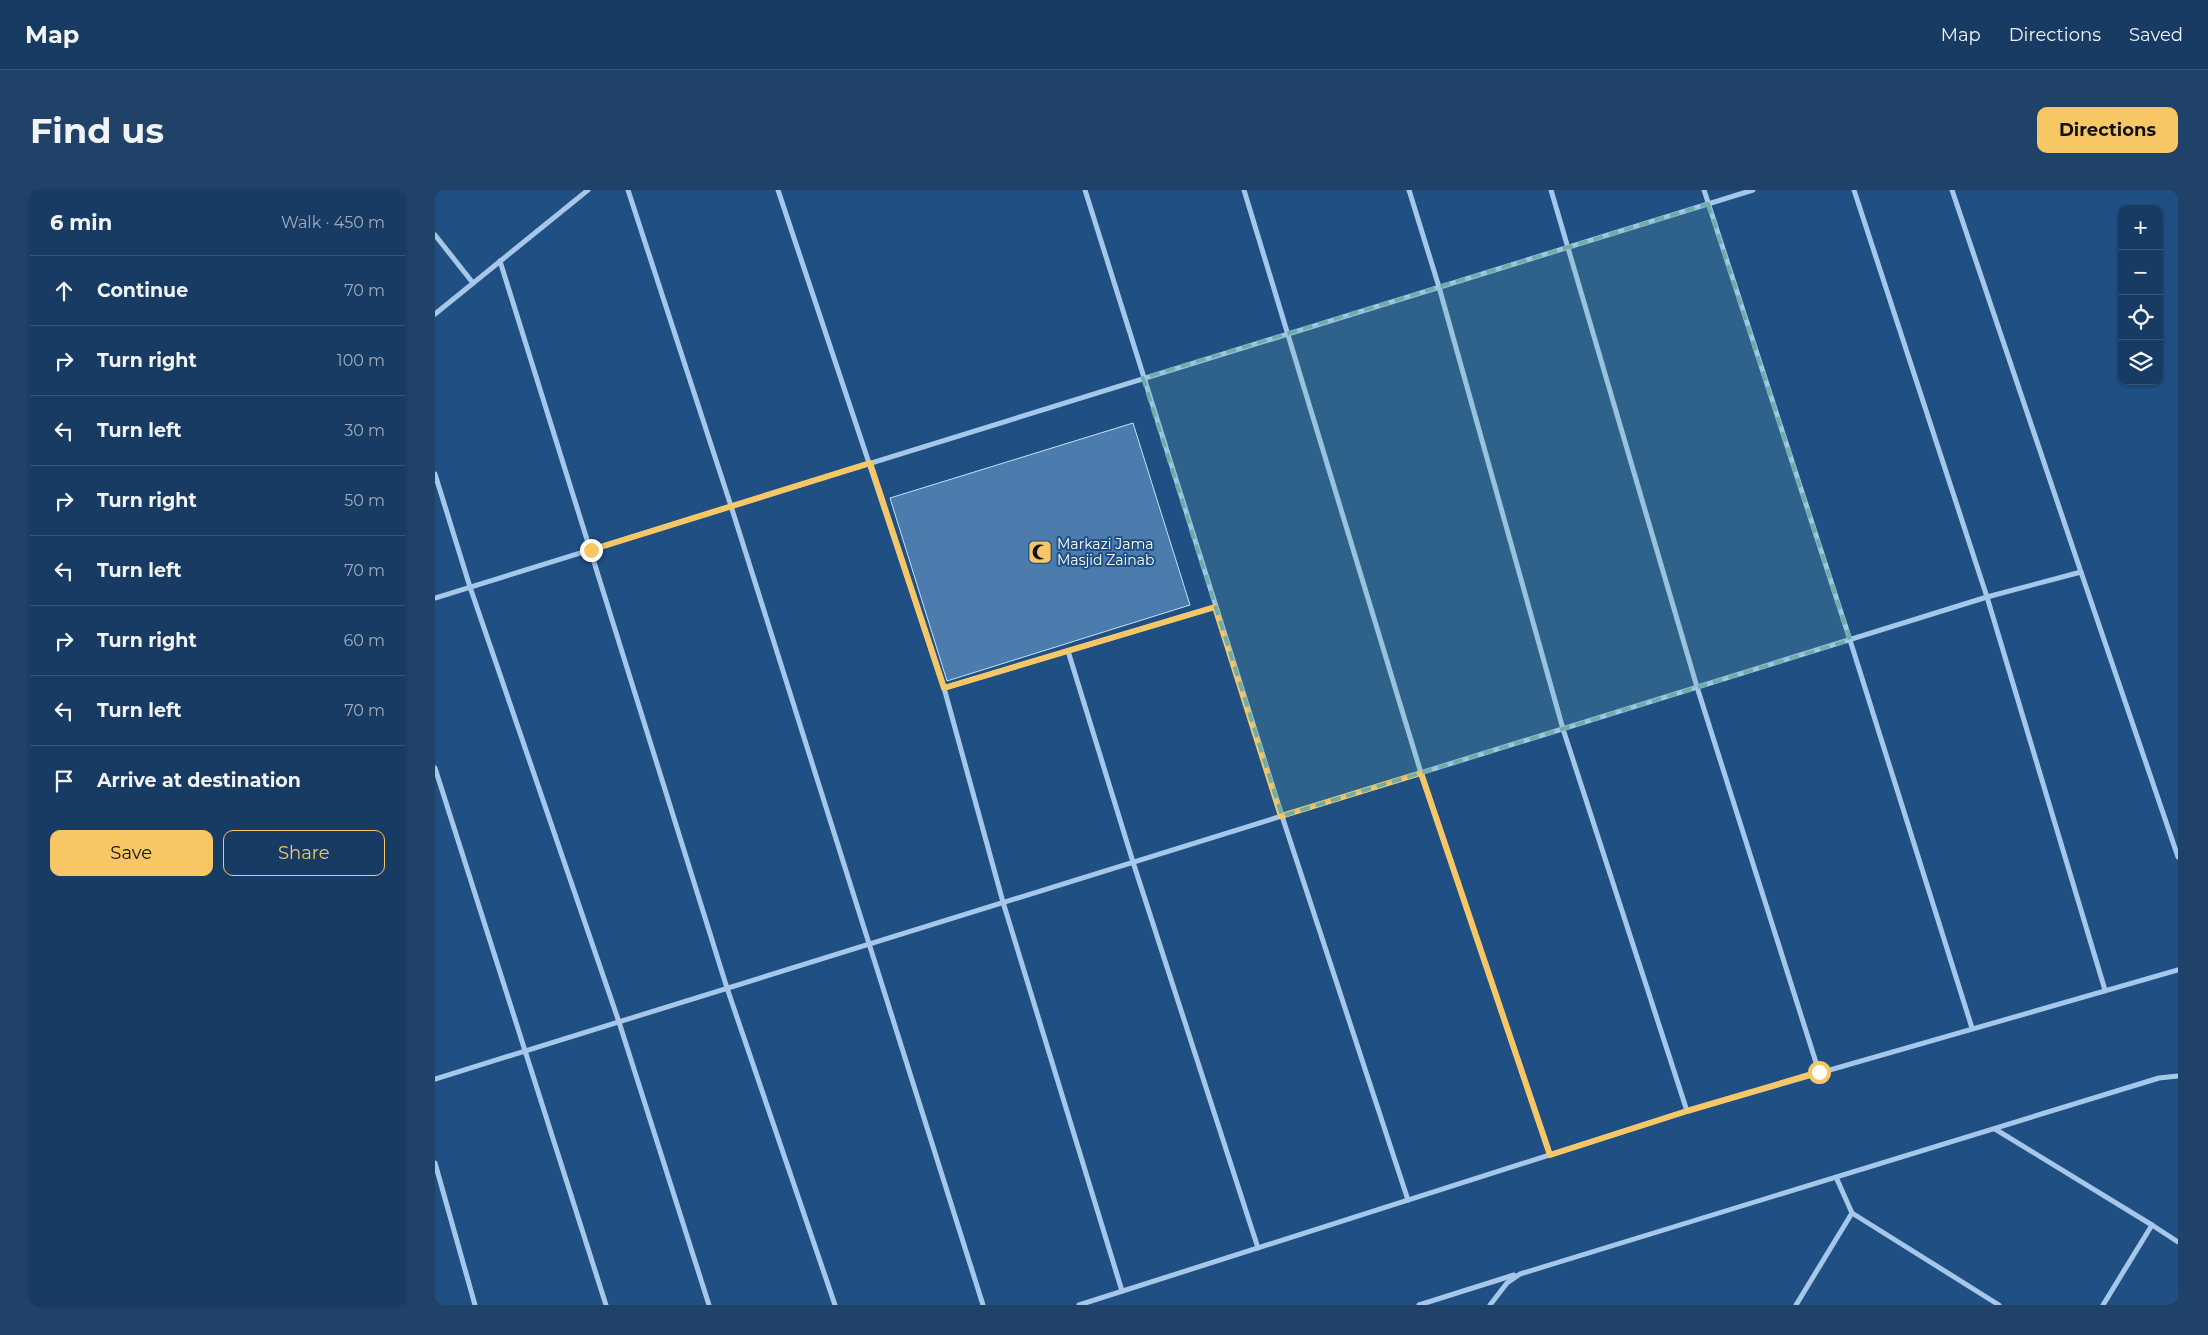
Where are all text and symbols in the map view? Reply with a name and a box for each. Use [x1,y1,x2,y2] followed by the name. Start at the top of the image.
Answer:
[25,20,79,49] text: Map
[1941,24,1981,46] text: Map
[2009,24,2101,46] text: Directions
[2129,24,2183,46] text: Saved
[2037,107,2178,153] button: Directions
[30,109,164,152] text: Find us
[2118,205,2163,385] map controls
[2118,205,2163,250] button: +
[50,210,112,235] text: 6 min
[281,213,385,232] text: Walk · 450 m
[2118,250,2163,295] button: −
[50,277,78,305] icon: ahead
[97,279,188,302] text: Continue
[344,281,385,300] text: 70 m
[2118,295,2163,340] button: locate
[2118,340,2163,385] button: layers
[50,347,78,375] icon: right
[97,349,197,372] text: Turn right
[337,351,385,370] text: 100 m
[50,417,78,445] icon: left
[97,419,182,442] text: Turn left
[344,421,385,440] text: 30 m
[50,487,78,515] icon: right
[97,489,197,512] text: Turn right
[344,491,385,510] text: 50 m
[1057,535,1155,569] place label: Markazi Jama Masjid Zainab
[580,539,603,562] route end
[1027,539,1053,565] mosque icon: Markazi Jama Masjid Zainab
[50,557,78,585] icon: left
[97,559,182,582] text: Turn left
[344,561,385,580] text: 70 m
[50,627,78,655] icon: right
[97,629,197,652] text: Turn right
[343,631,385,650] text: 60 m
[50,697,78,725] icon: left
[97,699,182,722] text: Turn left
[344,701,385,720] text: 70 m
[50,767,78,795] icon: arrive
[97,769,301,792] text: Arrive at destination
[50,830,213,876] button: Save
[223,830,385,876] button: Share
[1808,1061,1831,1084] route start

